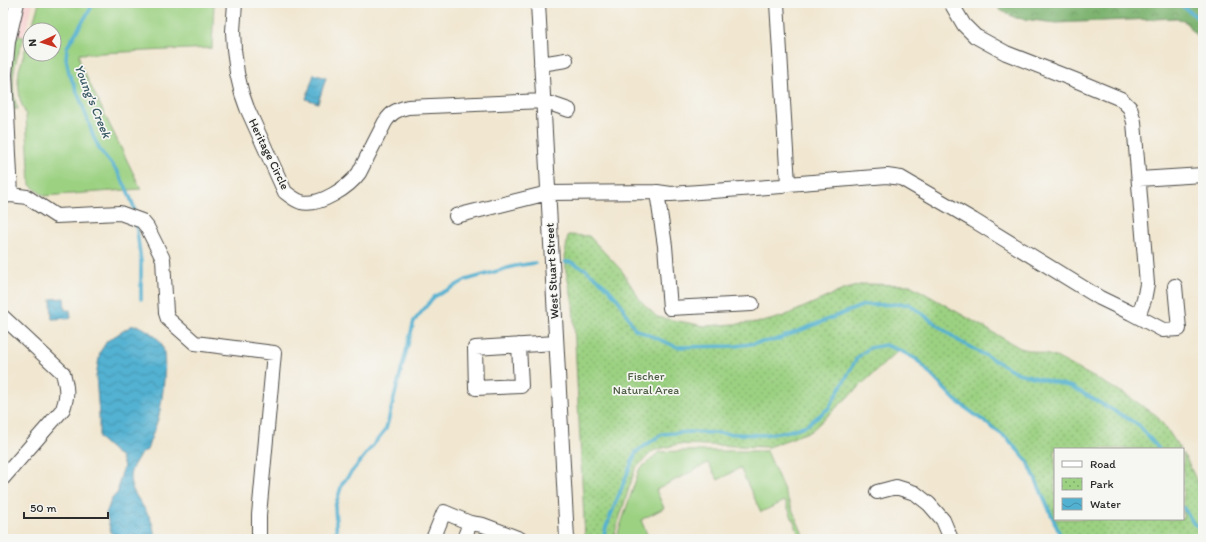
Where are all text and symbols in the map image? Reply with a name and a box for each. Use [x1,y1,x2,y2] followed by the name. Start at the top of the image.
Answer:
[22,22,62,62] north arrow
[26,38,39,47] text: N
[71,62,115,141] water label: Young's Creek
[246,116,292,192] street label: Heritage Circle
[542,222,562,319] street label: West Stuart Street
[613,369,679,397] park label: Fischer Natural Area
[1054,448,1184,520] legend
[1090,457,1116,471] text: Road
[1090,477,1114,491] text: Park
[24,494,108,520] scale bar
[1090,497,1121,511] text: Water
[30,501,56,515] text: 50 m

